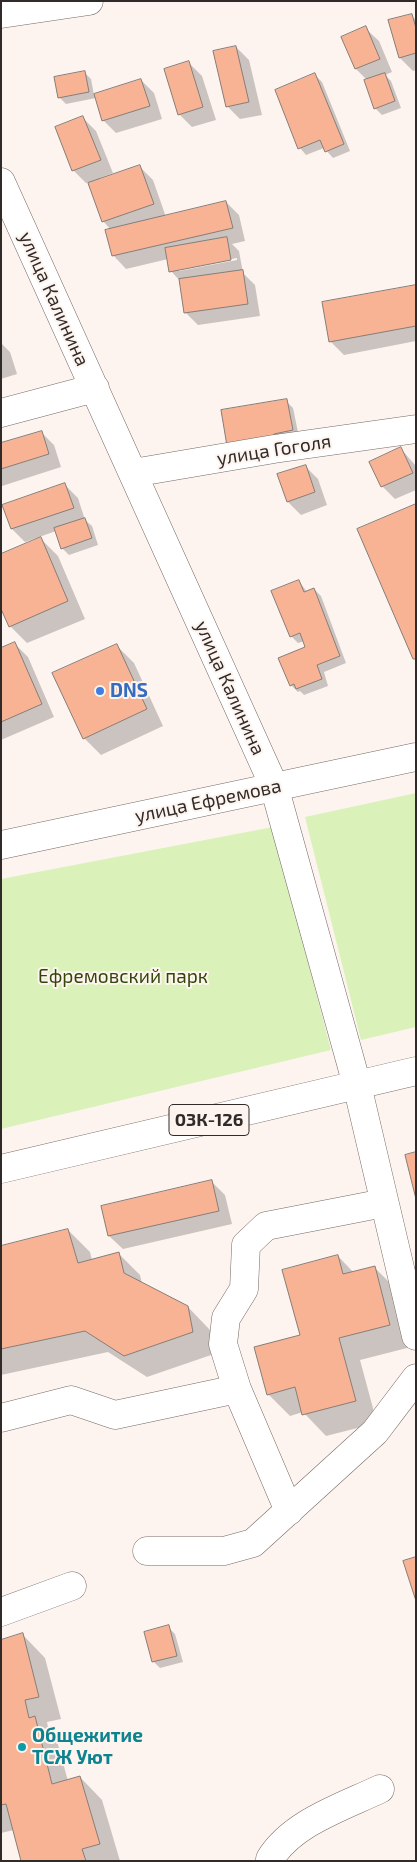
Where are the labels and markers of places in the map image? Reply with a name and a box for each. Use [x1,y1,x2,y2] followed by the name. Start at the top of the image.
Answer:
[110,680,148,702] place label: DNS
[94,685,106,697] marker: DNS
[32,1725,143,1769] place label: Общежитие ТСЖ Уют
[16,1741,28,1753] marker: Общежитие ТСЖ Уют

